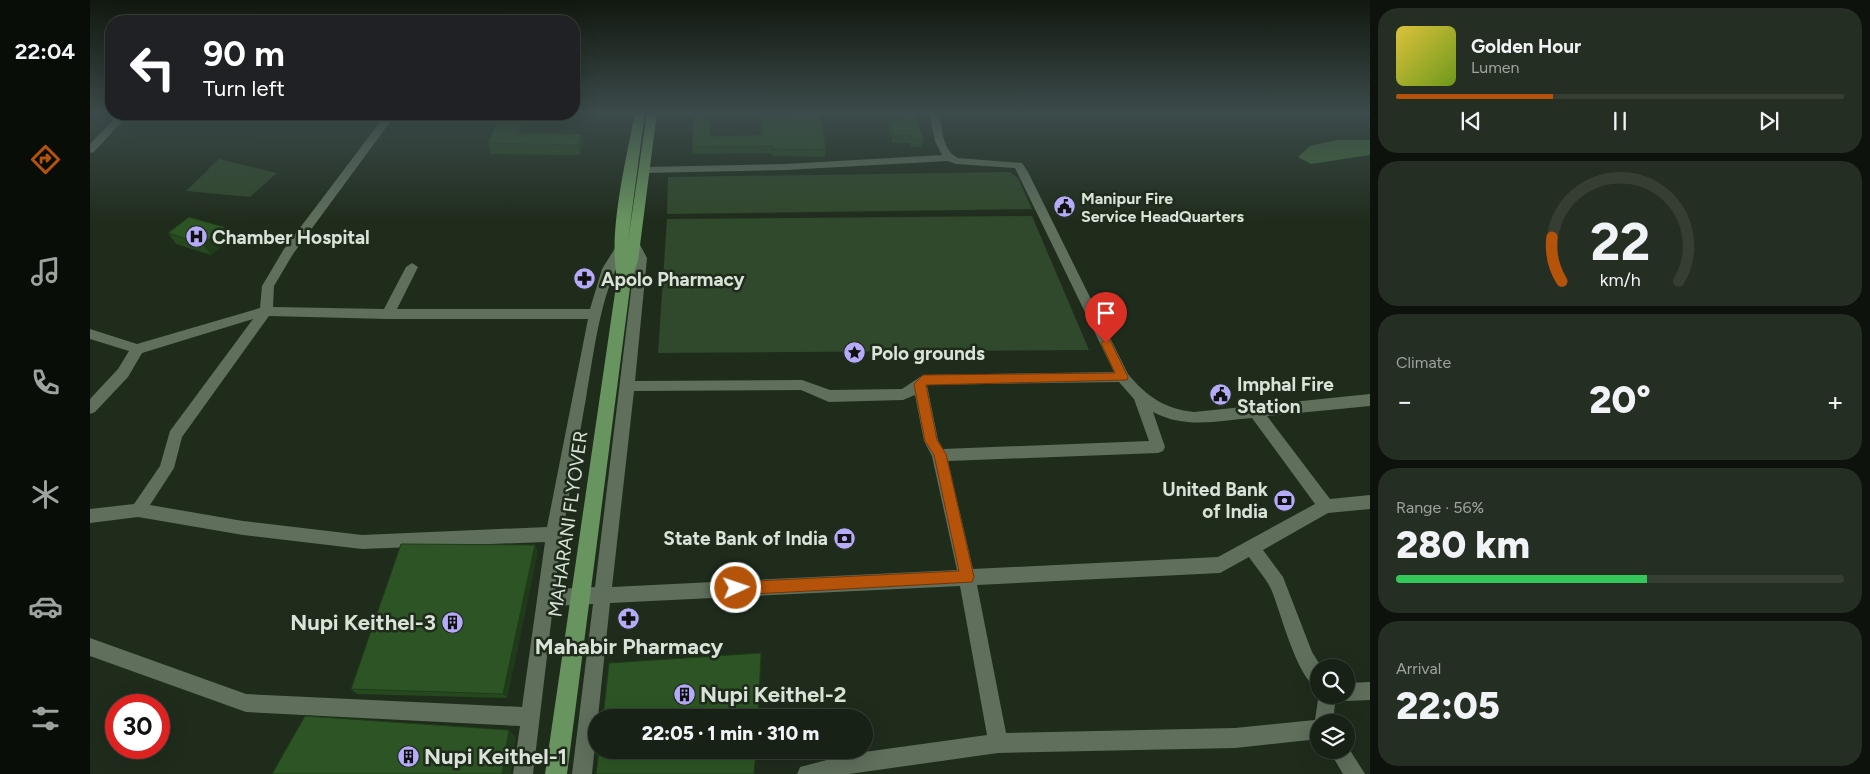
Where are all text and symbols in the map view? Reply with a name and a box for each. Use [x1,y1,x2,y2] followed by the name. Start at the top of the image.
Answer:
[203,33,285,75] text: 90 m
[120,35,185,100] icon: left
[1471,35,1581,58] text: Golden Hour
[15,38,75,65] text: 22:04
[1471,58,1520,77] text: Lumen
[203,75,285,102] text: Turn left
[1457,107,1485,135] icon: previous
[1606,107,1634,135] icon: pause
[1755,107,1783,135] icon: next
[28,142,63,177] icon: directions
[1081,189,1245,226] place label: Manipur Fire Service HeadQuarters
[1053,195,1077,219] public building icon: Manipur Fire Service HeadQuarters
[1590,211,1650,273] text: 22
[184,225,208,249] hospital icon: Chamber Hospital
[212,226,370,249] place label: Chamber Hospital
[28,254,63,289] icon: music
[573,267,597,291] pharmacy icon: Apolo Pharmacy
[601,268,745,291] place label: Apolo Pharmacy
[1600,269,1640,290] text: km/h
[1085,292,1127,343] pin
[1092,299,1120,327] icon: arrive
[843,341,867,365] place icon: Polo grounds
[871,342,985,365] place label: Polo grounds
[1396,353,1451,372] text: Climate
[28,365,63,400] icon: phone
[1237,373,1334,418] place label: Imphal Fire Station
[1589,377,1651,423] text: 20°
[1209,383,1233,407] public building icon: Imphal Fire Station
[1396,384,1413,418] text: −
[1827,384,1844,418] text: +
[544,429,592,619] street label: MAHARANI FLYOVER
[28,477,63,512] icon: climate
[1162,478,1269,523] place label: United Bank of India
[1272,488,1296,512] bank icon: United Bank of India
[1396,498,1484,517] text: Range · 56%
[1396,522,1530,568] text: 280 km
[832,526,856,550] bank icon: State Bank of India
[663,527,828,550] place label: State Bank of India
[709,561,761,613] position arrow
[28,589,63,624] icon: car
[617,607,641,631] pharmacy icon: Mahabir Pharmacy
[290,609,436,636] place label: Nupi Keithel-3
[440,610,464,634] building icon: Nupi Keithel-3
[535,633,723,660] place label: Mahabir Pharmacy
[1310,659,1355,759] map controls
[1310,659,1355,704] button: search
[1396,659,1441,678] text: Arrival
[700,681,846,708] place label: Nupi Keithel-2
[672,682,696,706] building icon: Nupi Keithel-2
[1396,683,1500,729] text: 22:05
[105,694,170,759] speed limit sign: 30
[28,701,63,736] icon: filters
[1310,714,1355,759] button: layers
[642,722,819,745] text: 22:05 · 1 min · 310 m
[424,743,567,770] place label: Nupi Keithel-1
[396,744,420,768] building icon: Nupi Keithel-1

